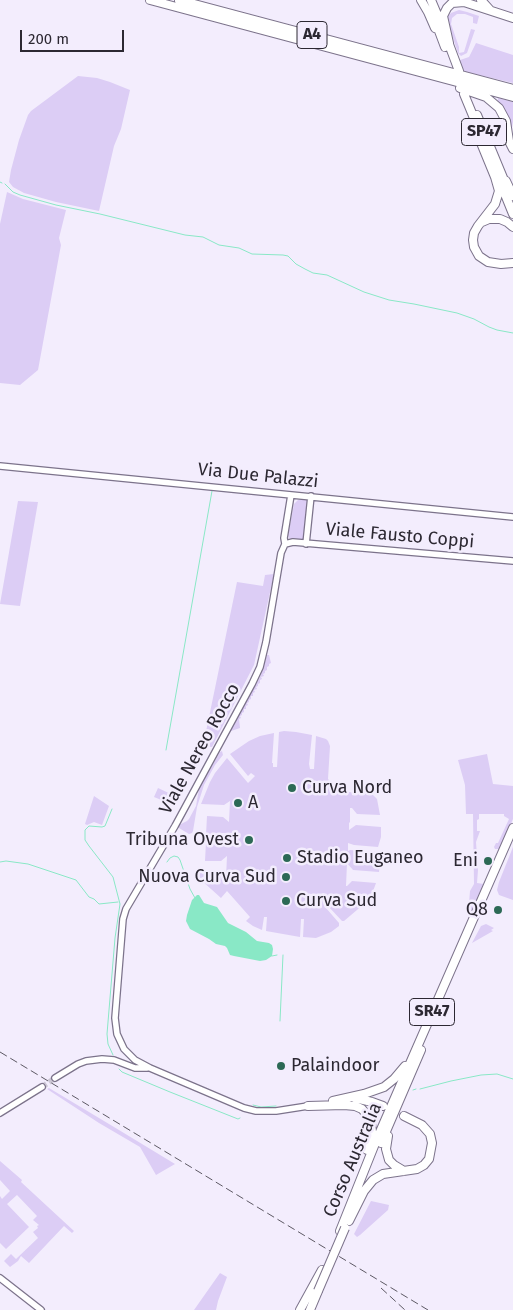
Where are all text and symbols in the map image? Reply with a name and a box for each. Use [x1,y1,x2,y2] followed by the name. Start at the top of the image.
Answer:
[22,20,126,52] scale bar
[297,22,327,48] road number: A4
[28,30,69,48] text: 200 m
[462,118,506,146] road number: SP47
[197,459,319,493] street label: Via Due Palazzi
[325,519,475,553] street label: Viale Fausto Coppi
[155,680,245,818] street label: Viale Nereo Rocco
[302,777,392,799] place label: Curva Nord
[286,782,298,794] marker: Curva Nord
[248,792,258,814] place label: A
[232,797,244,809] marker: A
[126,829,239,851] place label: Tribuna Ovest
[243,834,255,846] marker: Tribuna Ovest
[297,847,424,869] place label: Stadio Euganeo
[453,850,478,872] place label: Eni
[281,852,293,864] marker: Stadio Euganeo
[482,855,494,867] marker: Eni
[138,866,276,888] place label: Nuova Curva Sud
[280,871,292,883] marker: Nuova Curva Sud
[296,890,377,912] place label: Curva Sud
[280,895,292,907] marker: Curva Sud
[466,899,488,921] place label: Q8
[492,904,504,916] marker: Q8
[410,999,454,1026] road number: SR47
[291,1055,379,1077] place label: Palaindoor
[275,1060,287,1072] marker: Palaindoor
[319,1099,387,1221] street label: Corso Australia

